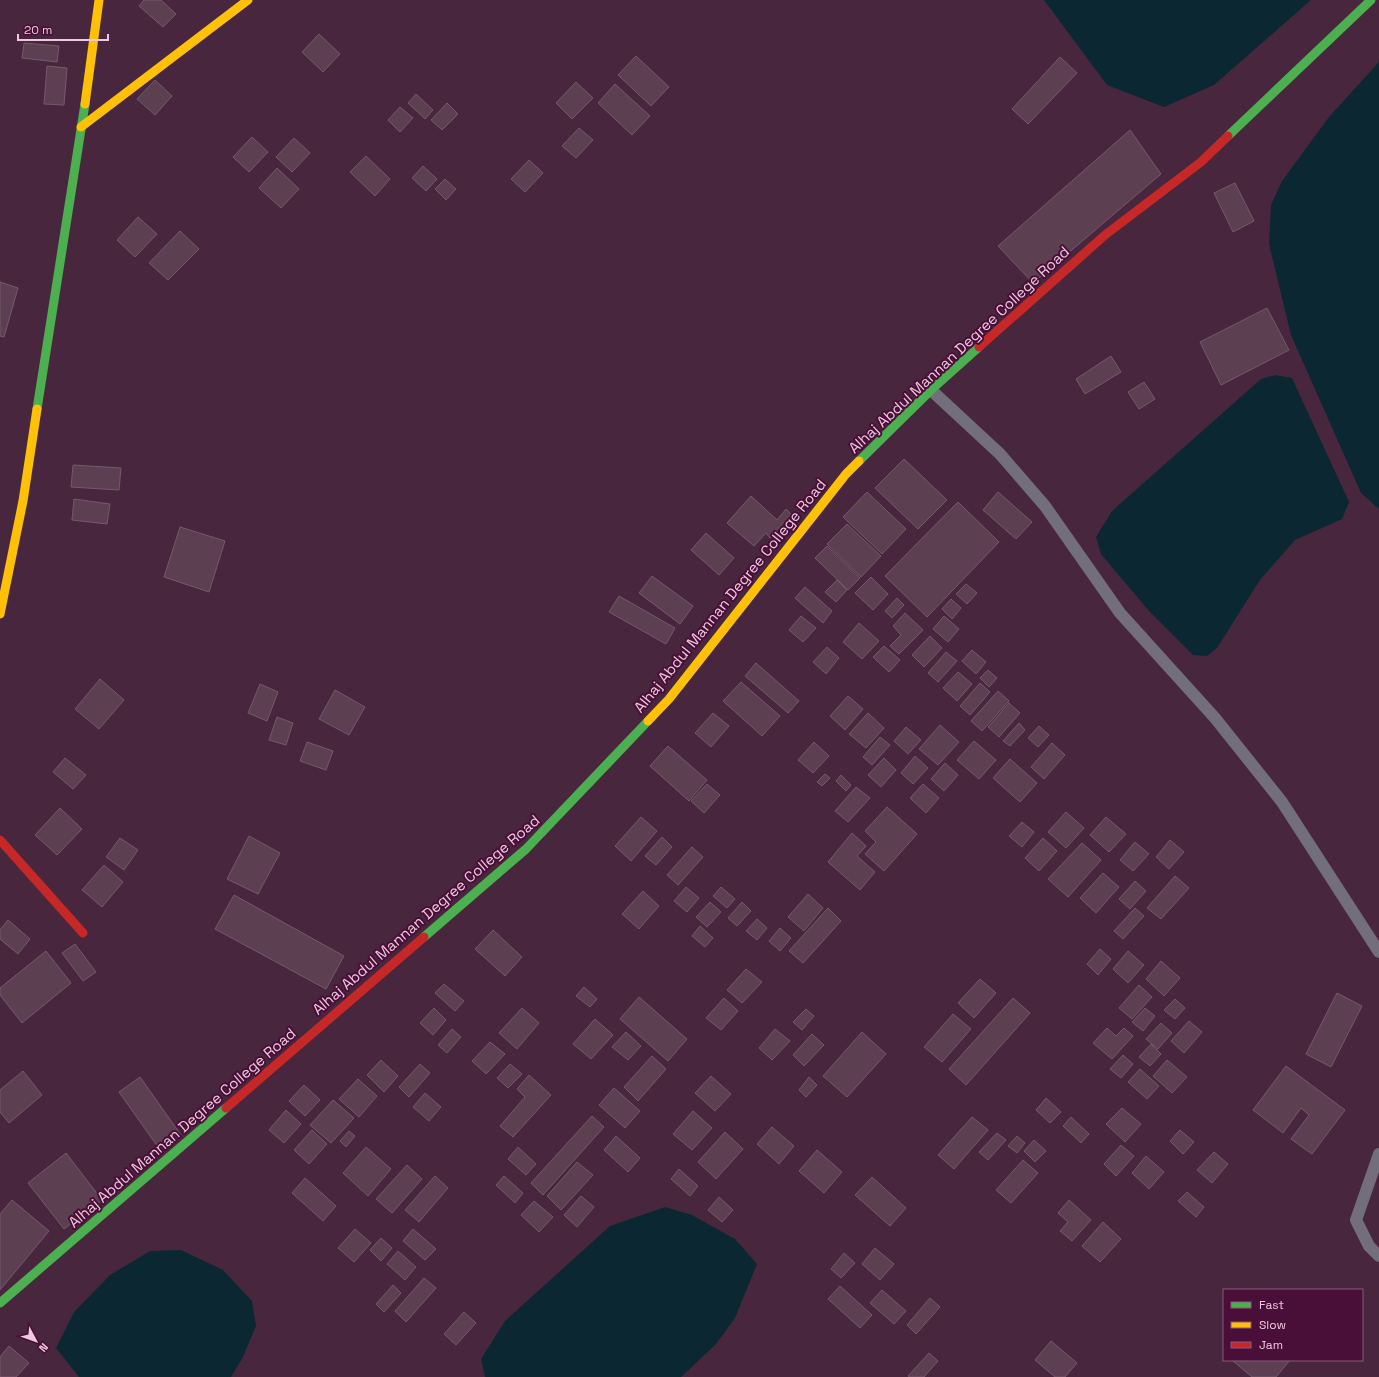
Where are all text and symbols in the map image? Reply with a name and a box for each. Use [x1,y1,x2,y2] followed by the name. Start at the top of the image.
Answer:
[18,16,108,42] scale bar
[24,22,52,38] text: 20 m
[844,242,1073,457] street label: Alhaj Abdul Mannan Degree College Road
[629,475,830,716] street label: Alhaj Abdul Mannan Degree College Road
[308,811,543,1019] street label: Alhaj Abdul Mannan Degree College Road
[64,1024,299,1232] street label: Alhaj Abdul Mannan Degree College Road
[1223,1289,1363,1361] legend
[1259,1297,1284,1313] text: Fast
[1259,1317,1286,1333] text: Slow
[16,1321,56,1361] north arrow
[1259,1337,1283,1353] text: Jam
[36,1340,51,1355] text: N

